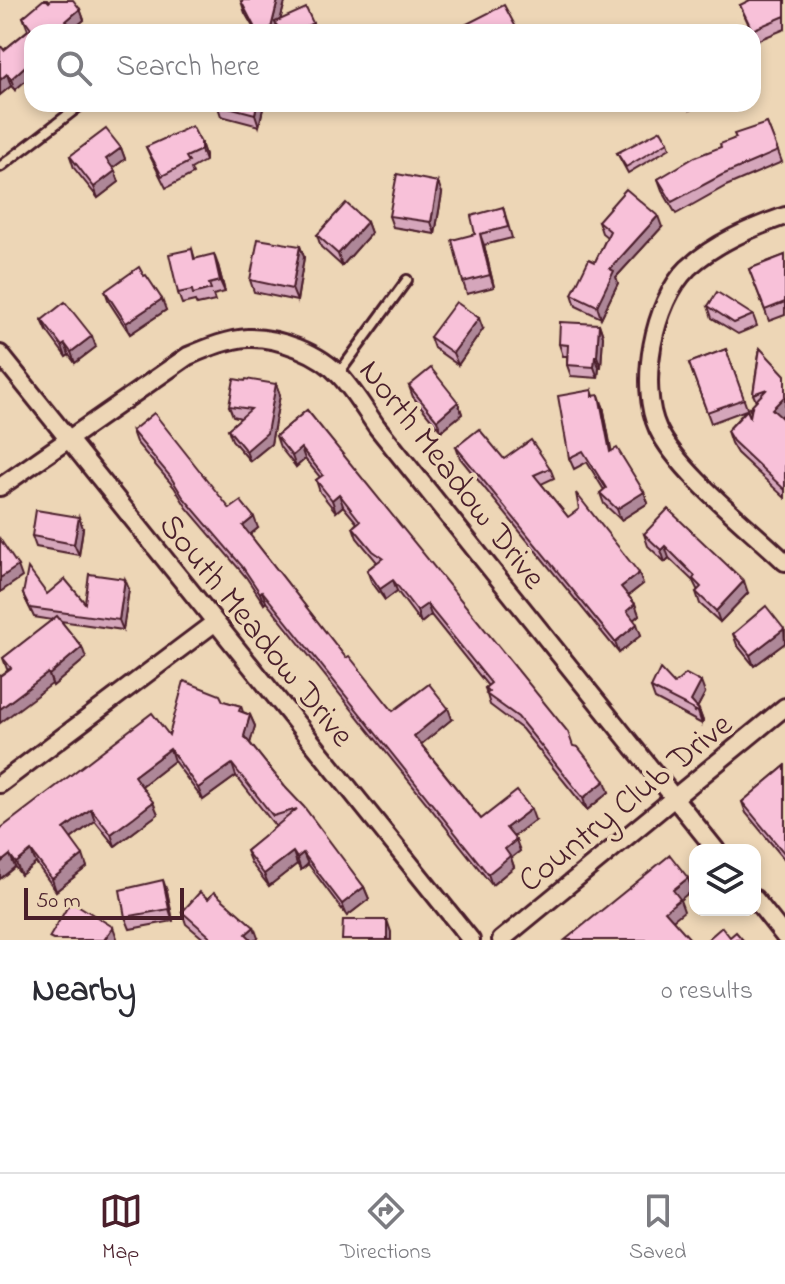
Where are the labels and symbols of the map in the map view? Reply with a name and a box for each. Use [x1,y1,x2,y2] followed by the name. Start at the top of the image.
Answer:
[345,350,557,602] street label: North Meadow Drive
[145,504,365,760] street label: South Meadow Drive
[509,701,745,906] street label: Country Club Drive
[24,884,184,920] scale bar

